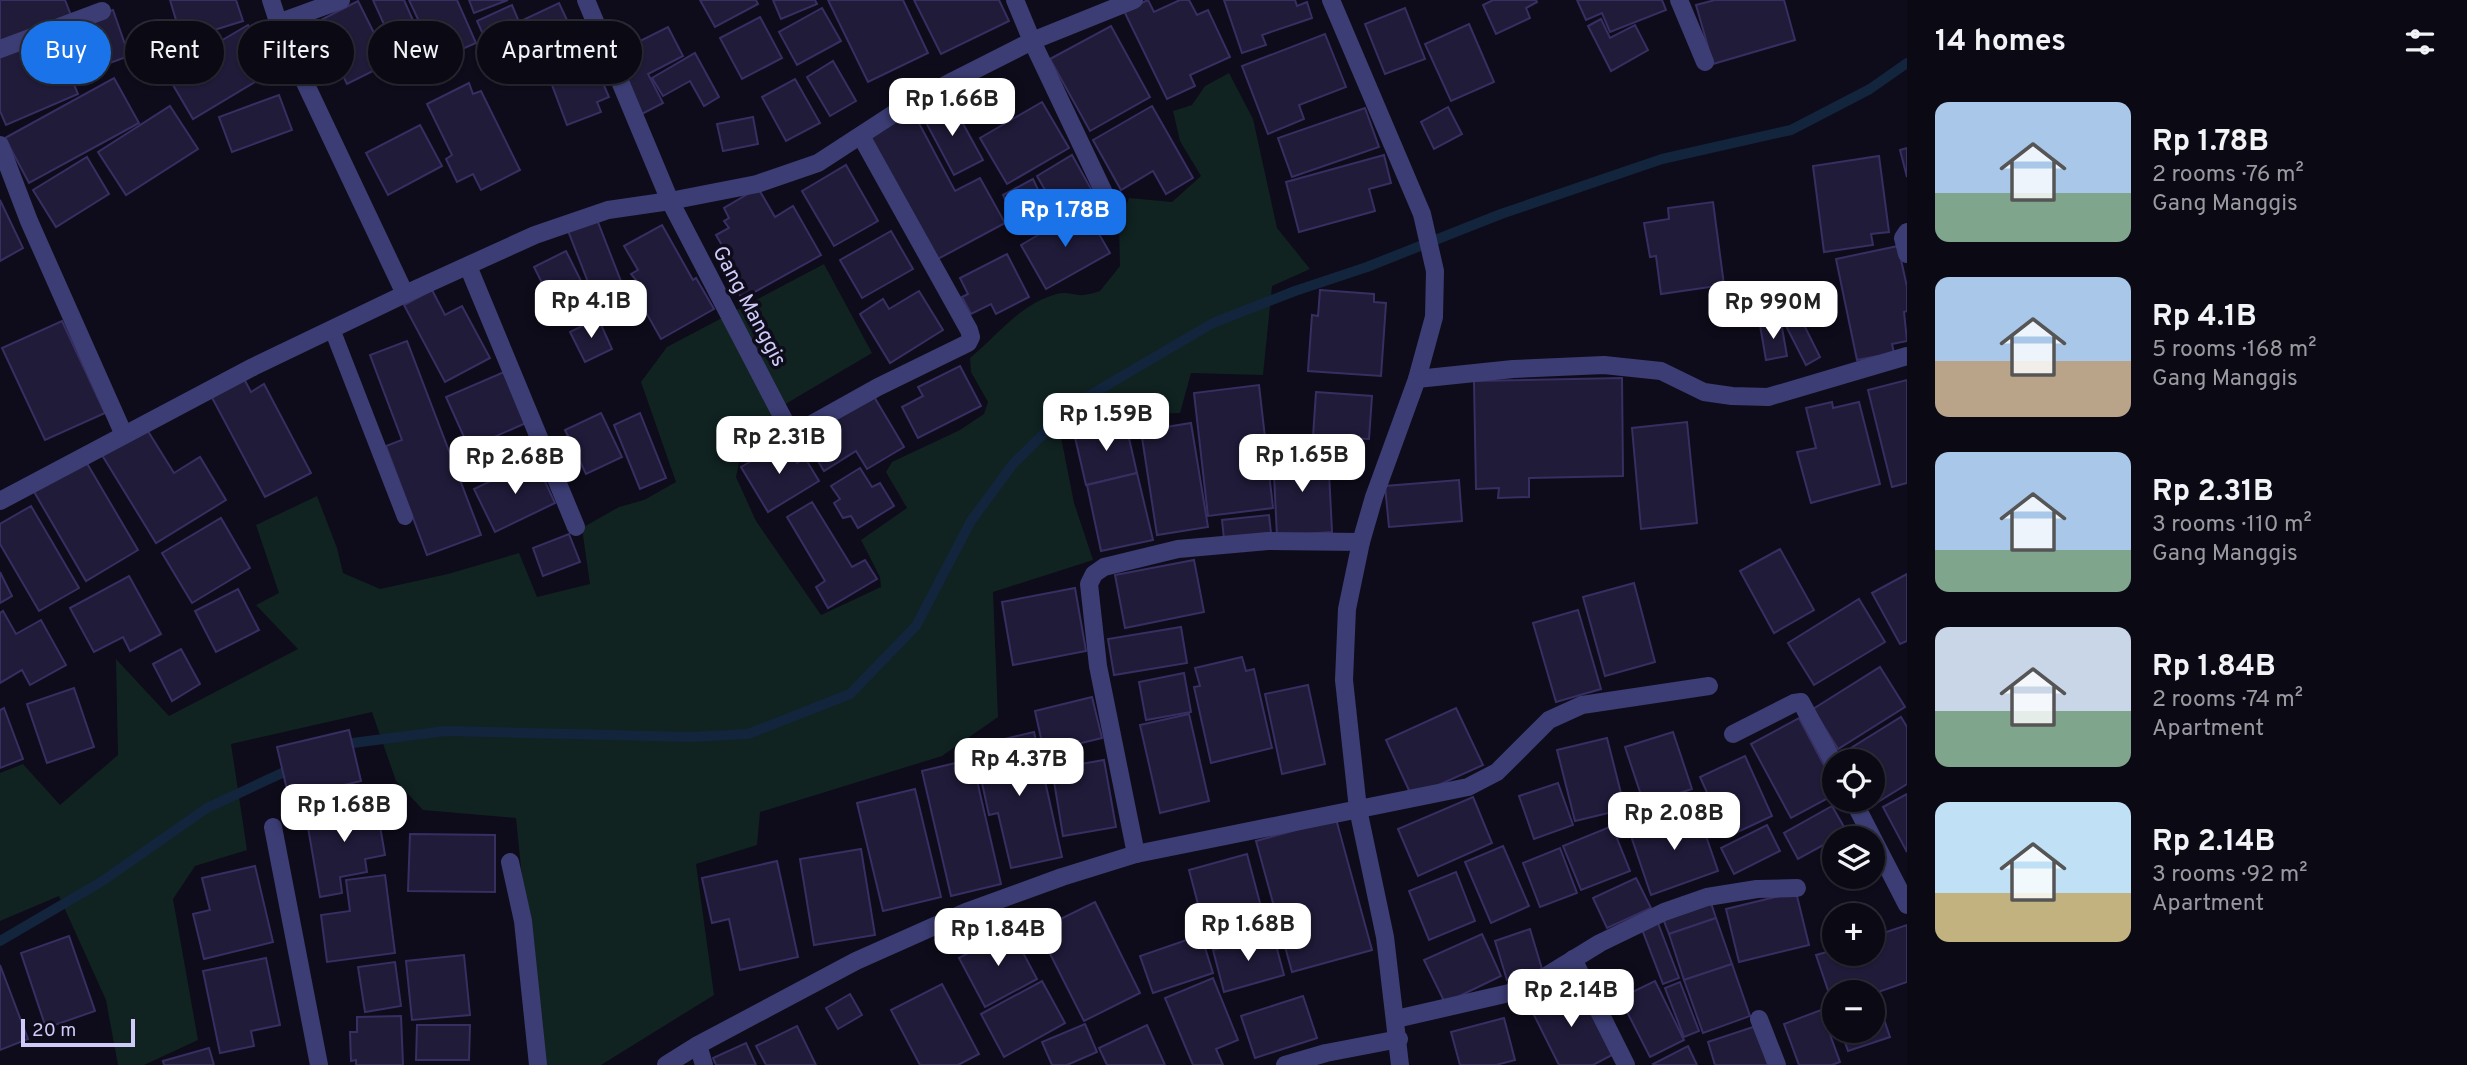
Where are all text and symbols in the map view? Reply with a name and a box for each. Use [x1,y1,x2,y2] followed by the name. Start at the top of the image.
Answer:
[21,21,111,84] chip: Buy
[125,21,224,84] chip: Rent
[238,21,354,84] chip: Filters
[368,21,463,84] chip: New
[477,21,642,84] chip: Apartment
[2401,23,2439,61] icon: filters
[1935,24,2066,61] text: 14 homes
[880,78,1024,138] pin: Rp 1.66B
[905,86,999,115] text: Rp 1.66B
[2152,124,2269,161] text: Rp 1.78B
[1991,130,2075,214] icon: home
[2152,161,2304,190] text: 2 rooms · 76 m²
[993,190,1137,249] pin: Rp 1.78B
[2152,190,2298,219] text: Gang Manggis
[1020,197,1110,226] text: Rp 1.78B
[706,242,792,372] street label: Gang Manggis
[526,280,656,340] pin: Rp 4.1B
[1708,282,1838,341] pin: Rp 990M
[551,288,631,317] text: Rp 4.1B
[1725,289,1822,318] text: Rp 990M
[2152,299,2257,336] text: Rp 4.1B
[1991,305,2075,389] icon: home
[2152,336,2317,365] text: 5 rooms · 168 m²
[2152,365,2298,394] text: Gang Manggis
[1034,393,1178,453] pin: Rp 1.59B
[1059,401,1153,430] text: Rp 1.59B
[707,416,851,476] pin: Rp 2.31B
[732,424,826,453] text: Rp 2.31B
[1230,434,1374,494] pin: Rp 1.65B
[443,436,587,496] pin: Rp 2.68B
[1255,442,1349,471] text: Rp 1.65B
[466,444,564,473] text: Rp 2.68B
[2152,474,2274,511] text: Rp 2.31B
[1991,480,2075,564] icon: home
[2152,511,2312,540] text: 3 rooms · 110 m²
[2152,540,2298,569] text: Gang Manggis
[2152,649,2276,686] text: Rp 1.84B
[1991,655,2075,739] icon: home
[2152,686,2303,715] text: 2 rooms · 74 m²
[2152,715,2264,744] text: Apartment
[947,738,1091,798] pin: Rp 4.37B
[971,746,1067,775] text: Rp 4.37B
[1822,749,1885,1043] map controls
[1822,749,1885,812] button: locate
[272,784,416,844] pin: Rp 1.68B
[297,792,391,821] text: Rp 1.68B
[1602,792,1746,852] pin: Rp 2.08B
[1624,800,1724,829] text: Rp 2.08B
[2152,824,2275,861] text: Rp 2.14B
[1822,826,1885,889] button: layers
[1991,830,2075,914] icon: home
[2152,861,2308,890] text: 3 rooms · 92 m²
[2152,890,2264,919] text: Apartment
[1822,903,1885,966] button: +
[1176,904,1320,963] pin: Rp 1.68B
[926,908,1070,968] pin: Rp 1.84B
[1201,911,1295,940] text: Rp 1.68B
[951,916,1045,945] text: Rp 1.84B
[1499,970,1643,1029] pin: Rp 2.14B
[1524,977,1618,1006] text: Rp 2.14B
[1822,980,1885,1043] button: −
[21,1016,135,1048] scale bar
[32,1019,76,1043] text: 20 m

